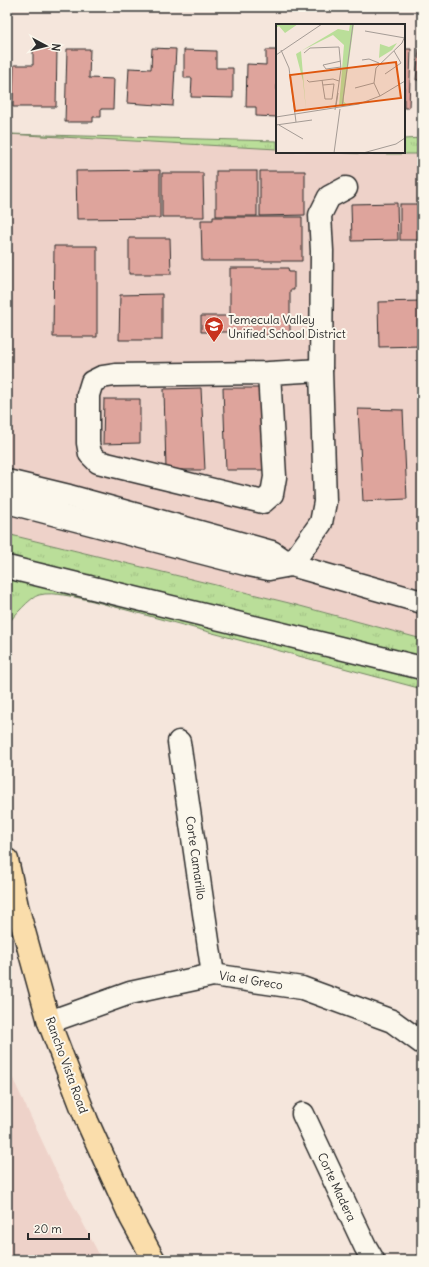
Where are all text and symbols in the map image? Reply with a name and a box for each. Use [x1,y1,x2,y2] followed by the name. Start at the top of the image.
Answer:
[276,24,405,153] inset map
[26,26,66,66] north arrow
[49,43,63,52] text: N
[228,312,346,341] place label: Temecula Valley Unified School District
[203,315,225,343] school or university icon: Temecula Valley Unified School District
[183,815,209,901] street label: Corte Camarillo
[218,968,284,992] street label: Via el Greco
[43,1015,91,1115] street label: Rancho Vista Road
[315,1150,360,1224] street label: Corte Madera
[28,1215,89,1241] scale bar
[34,1221,62,1236] text: 20 m

